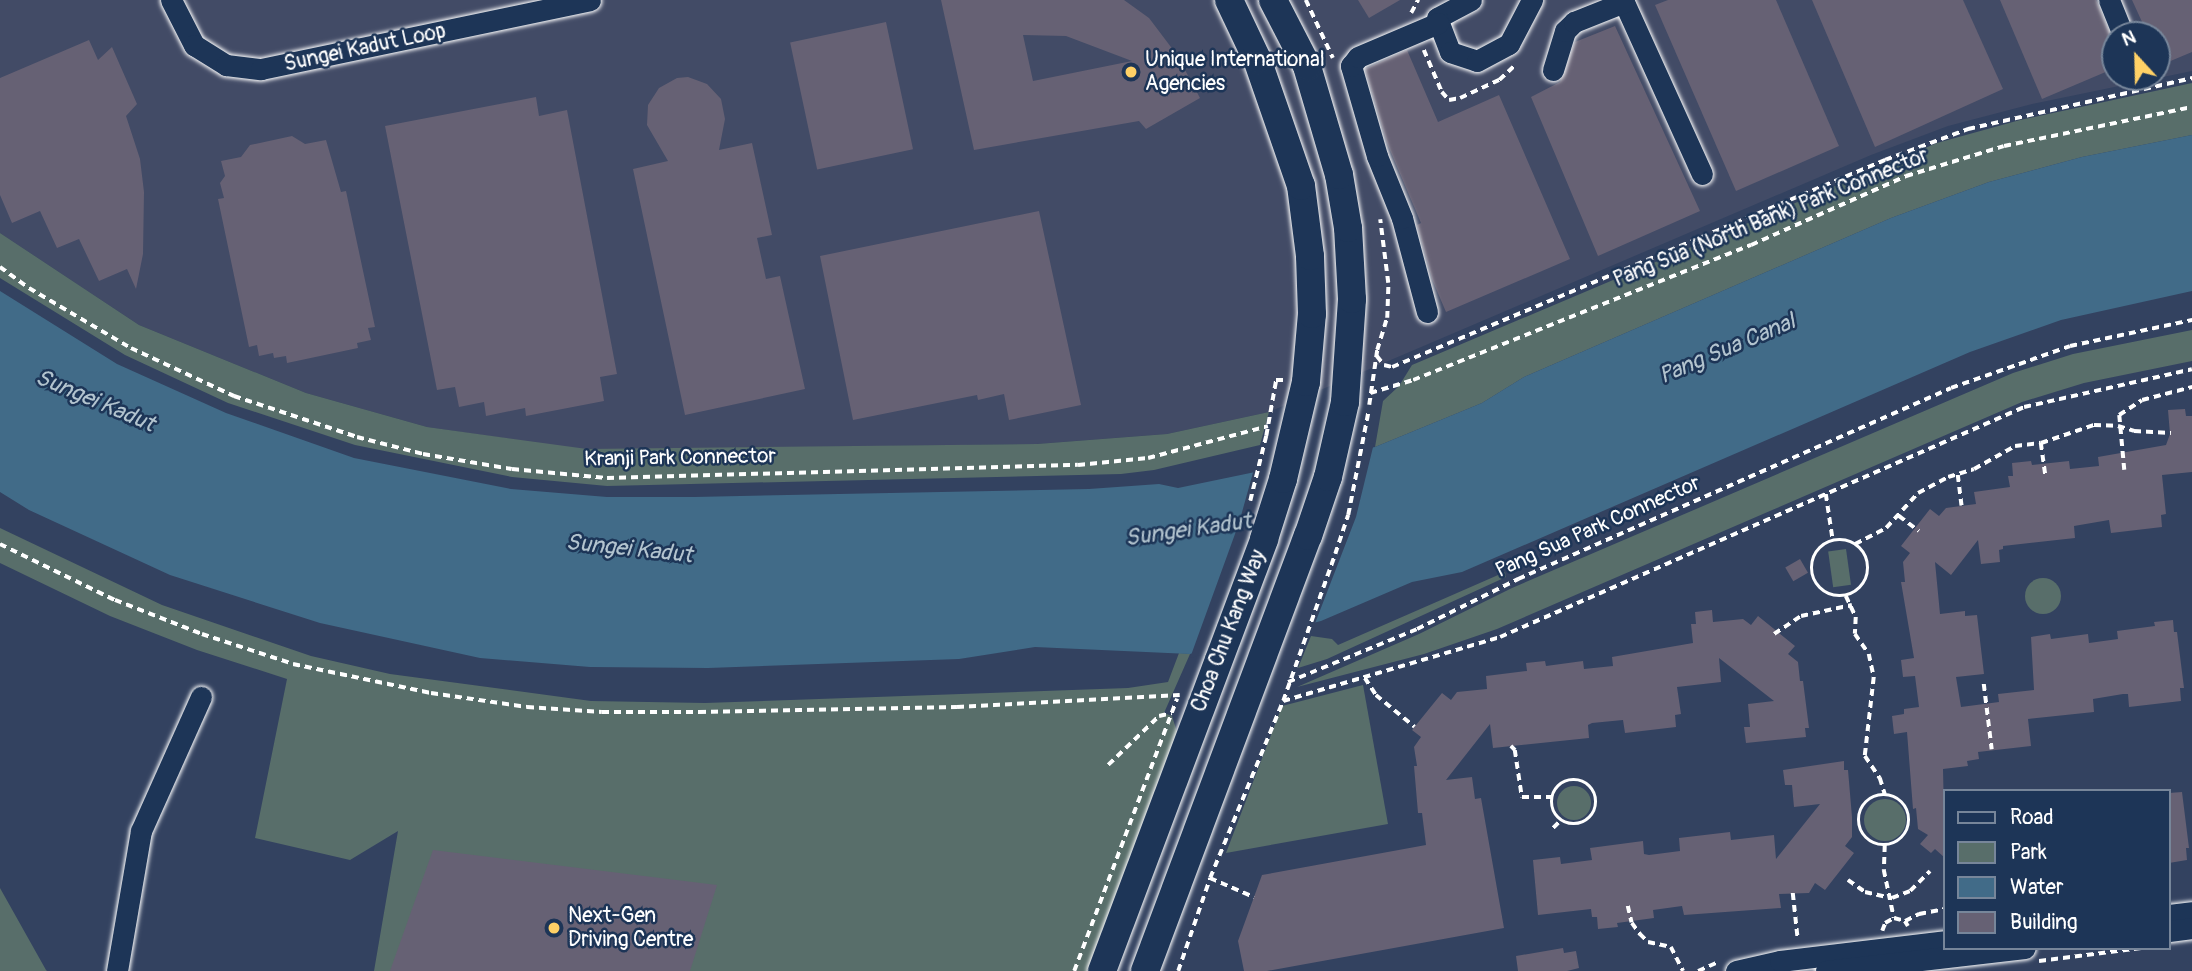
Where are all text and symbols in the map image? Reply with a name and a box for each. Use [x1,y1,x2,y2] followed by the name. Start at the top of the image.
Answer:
[282,19,448,77] street label: Sungei Kadut Loop
[2101,21,2171,91] north arrow
[2118,25,2139,52] text: N
[1145,47,1325,97] place label: Unique International Agencies
[1123,64,1139,80] marker: Unique International Agencies
[1610,143,1932,293] street label: Pang Sua (North Bank) Park Connector
[1655,308,1799,390] water label: Pang Sua Canal
[31,364,159,438] water label: Sungei Kadut
[584,444,776,472] street label: Kranji Park Connector
[1492,470,1704,584] street label: Pang Sua Park Connector
[1123,508,1253,552] water label: Sungei Kadut
[565,529,693,569] water label: Sungei Kadut
[1186,546,1272,716] street label: Choa Chu Kang Way
[1944,789,2171,950] legend
[2010,804,2054,831] text: Road
[2010,839,2047,866] text: Park
[2010,874,2063,901] text: Water
[568,903,693,953] place label: Next-Gen Driving Centre
[2010,909,2077,936] text: Building
[546,920,562,936] marker: Next-Gen Driving Centre

